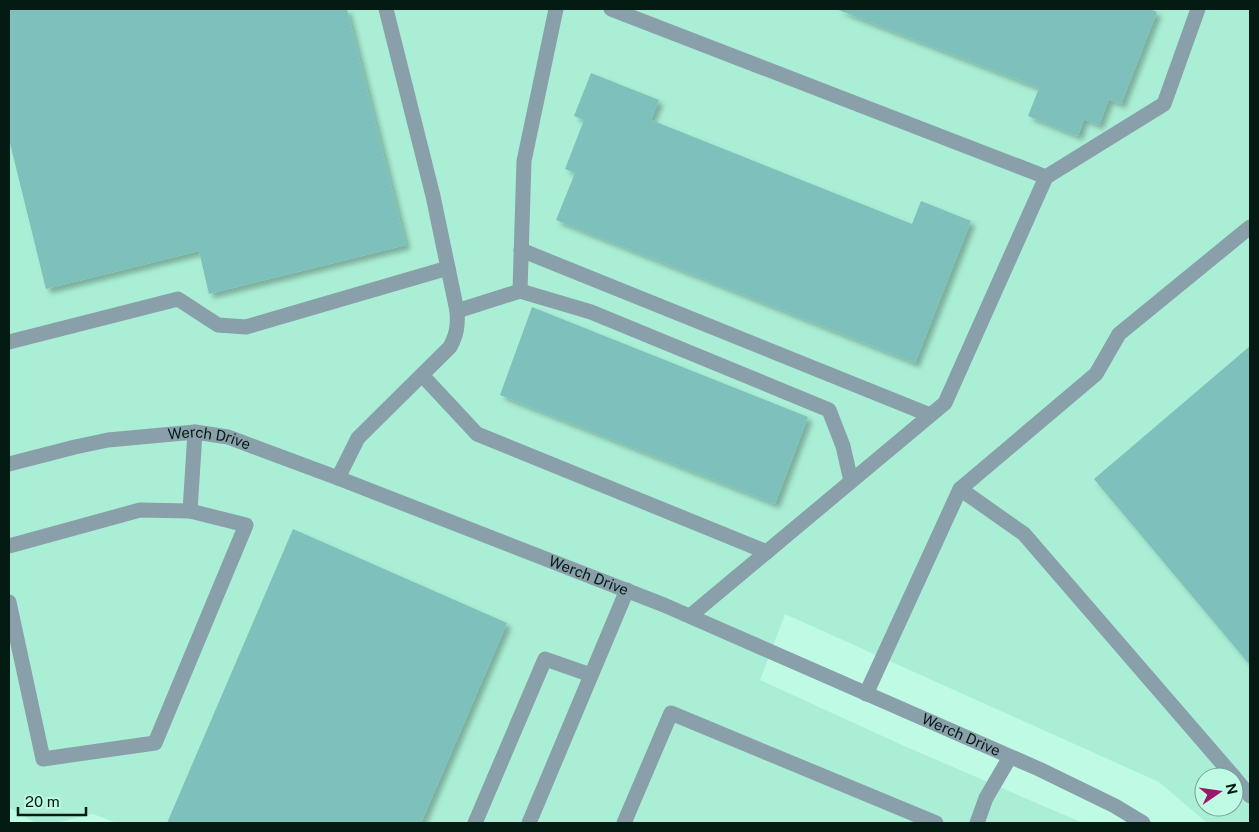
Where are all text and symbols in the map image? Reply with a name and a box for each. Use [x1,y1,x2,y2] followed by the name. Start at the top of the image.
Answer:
[167,423,253,453] street label: Werch Drive
[547,552,631,598] street label: Werch Drive
[919,710,1003,759] street label: Werch Drive
[1194,767,1244,817] north arrow
[1223,782,1241,796] text: N
[18,784,85,816] scale bar
[25,793,60,810] text: 20 m

